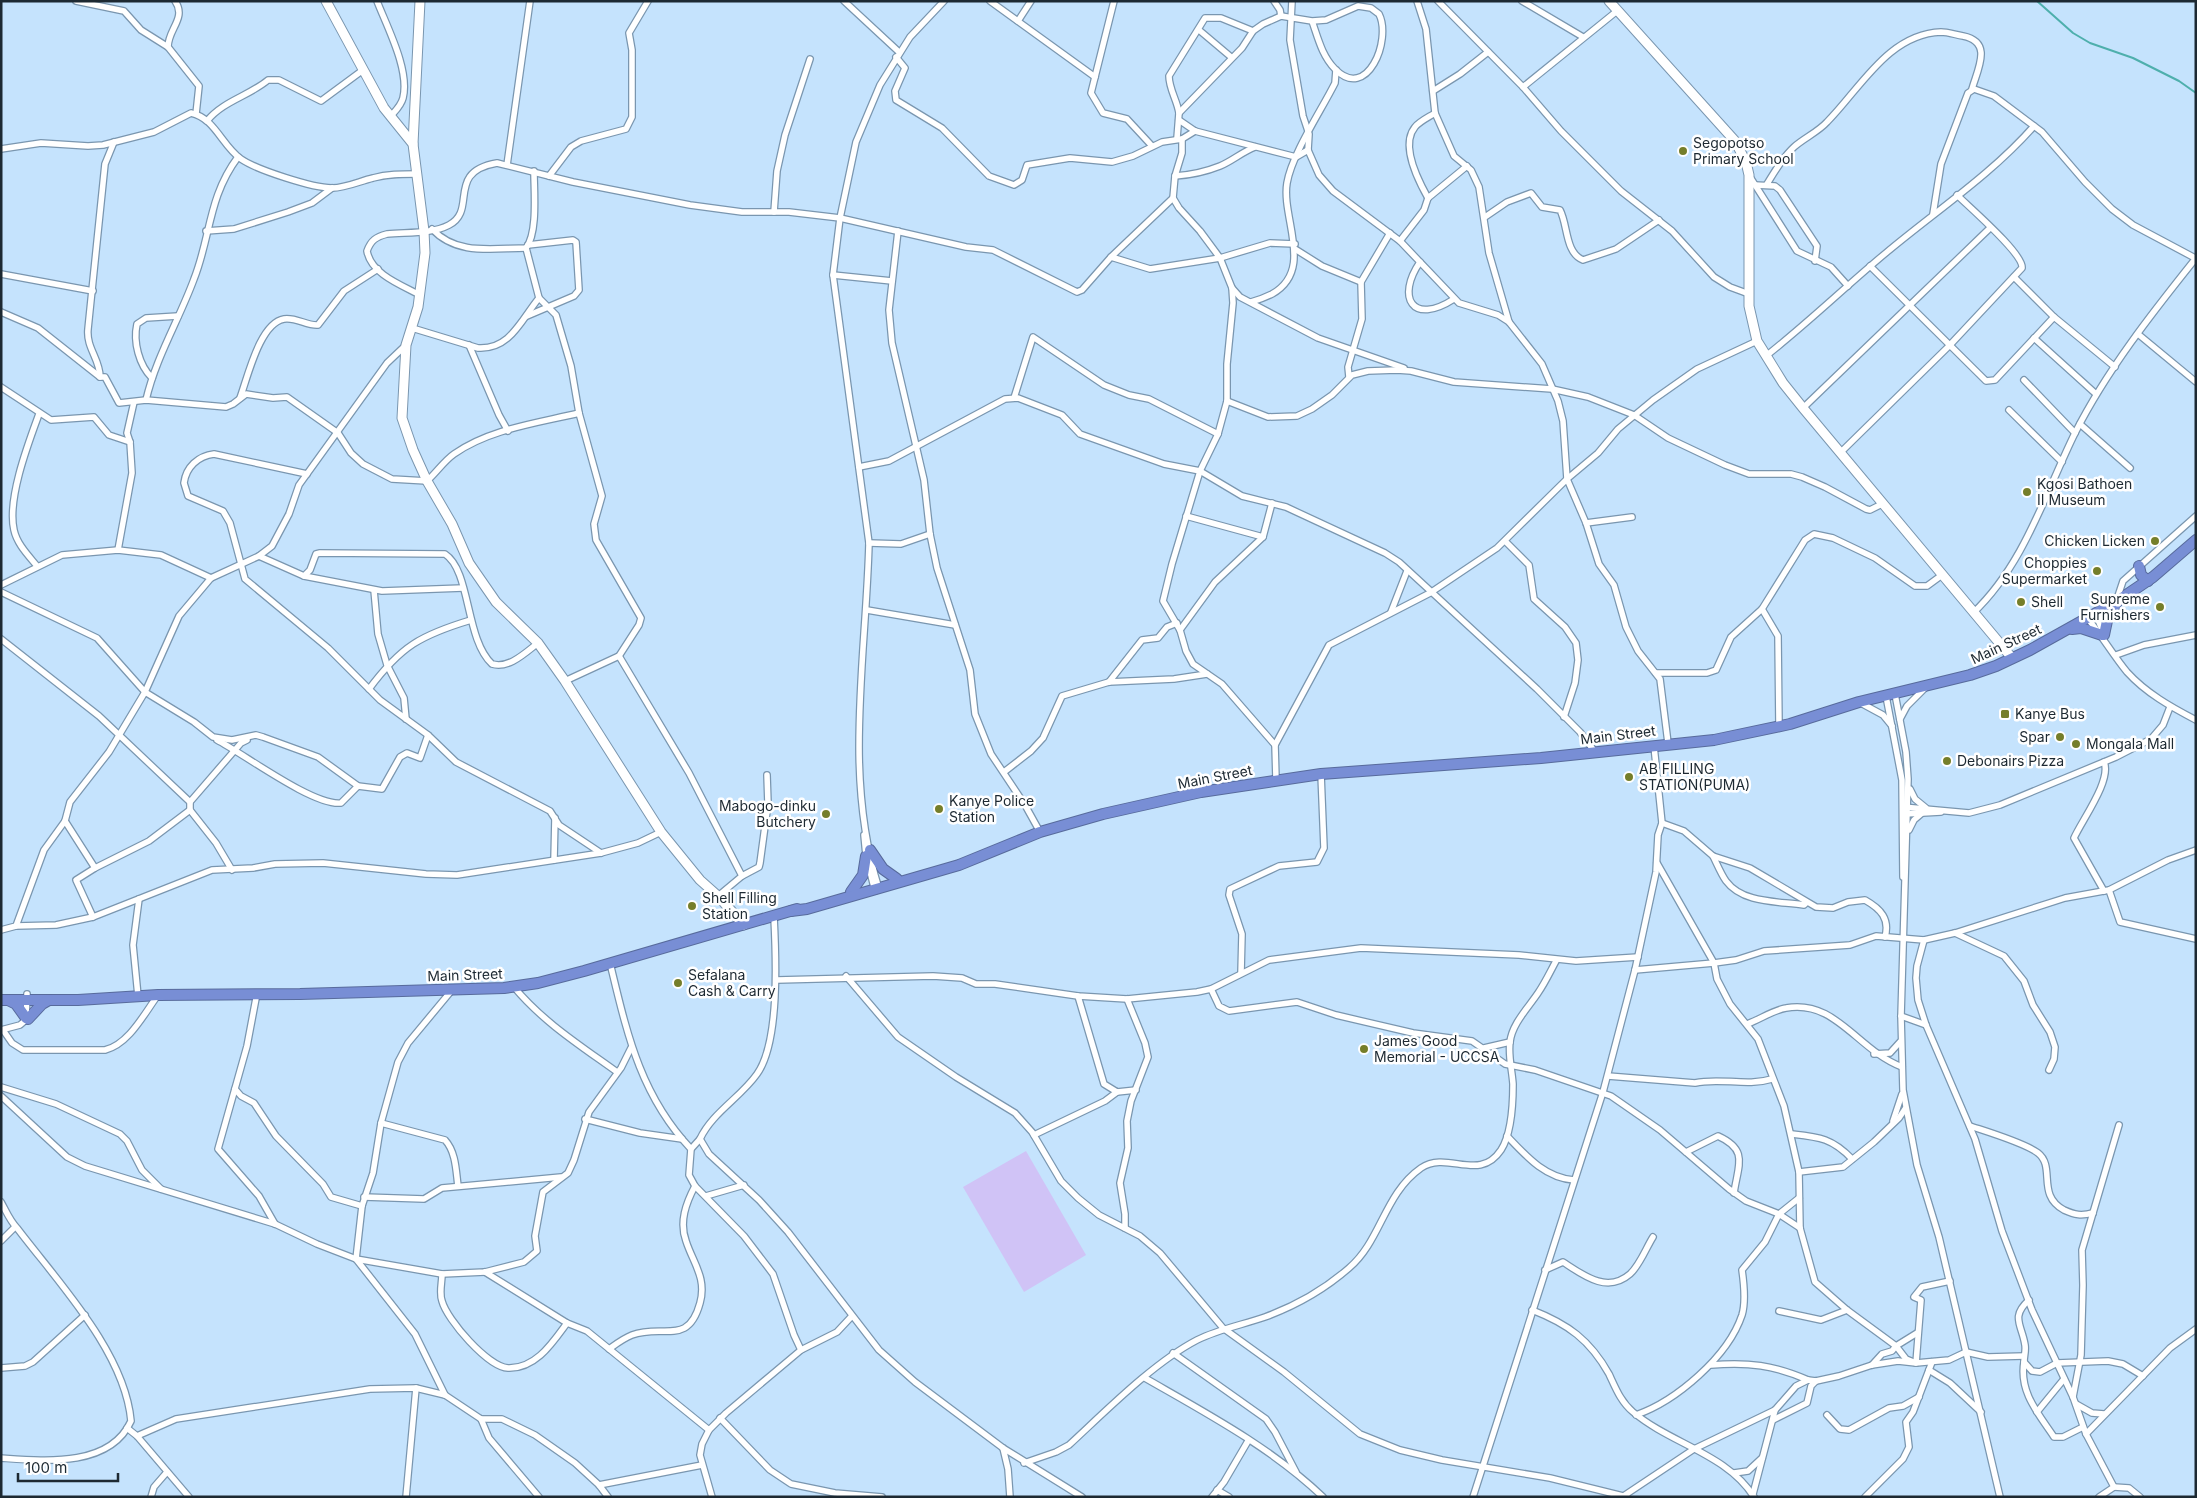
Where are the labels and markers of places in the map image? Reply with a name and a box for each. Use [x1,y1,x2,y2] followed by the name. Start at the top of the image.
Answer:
[1693,134,1794,167] place label: Segopotso Primary School
[1677,145,1689,157] marker: Segopotso Primary School
[2037,475,2132,508] place label: Kgosi Bathoen II Museum
[2021,486,2033,498] marker: Kgosi Bathoen II Museum
[2044,532,2145,549] place label: Chicken Licken
[2149,535,2161,547] marker: Chicken Licken
[2002,554,2087,587] place label: Choppies Supermarket
[2091,565,2103,577] marker: Choppies Supermarket
[2080,590,2150,623] place label: Supreme Furnishers
[2031,593,2063,610] place label: Shell
[2015,596,2027,608] marker: Shell
[2154,601,2166,613] marker: Supreme Furnishers
[2015,705,2085,722] place label: Kanye Bus
[1999,708,2011,720] marker: Kanye Bus
[2019,728,2050,745] place label: Spar
[2054,731,2066,743] marker: Spar
[2086,735,2174,752] place label: Mongala Mall
[2070,738,2082,750] marker: Mongala Mall
[1957,752,2064,769] place label: Debonairs Pizza
[1941,755,1953,767] marker: Debonairs Pizza
[1639,760,1750,793] place label: AB FILLING STATION(PUMA)
[1623,771,1635,783] marker: AB FILLING STATION(PUMA)
[949,792,1034,825] place label: Kanye Police Station
[719,797,816,830] place label: Mabogo-dinku Butchery
[933,803,945,815] marker: Kanye Police Station
[820,808,832,820] marker: Mabogo-dinku Butchery
[702,889,777,922] place label: Shell Filling Station
[686,900,698,912] marker: Shell Filling Station
[688,966,776,999] place label: Sefalana Cash & Carry
[672,977,684,989] marker: Sefalana Cash & Carry
[1374,1032,1500,1065] place label: James Good Memorial - UCCSA
[1358,1043,1370,1055] marker: James Good Memorial - UCCSA

